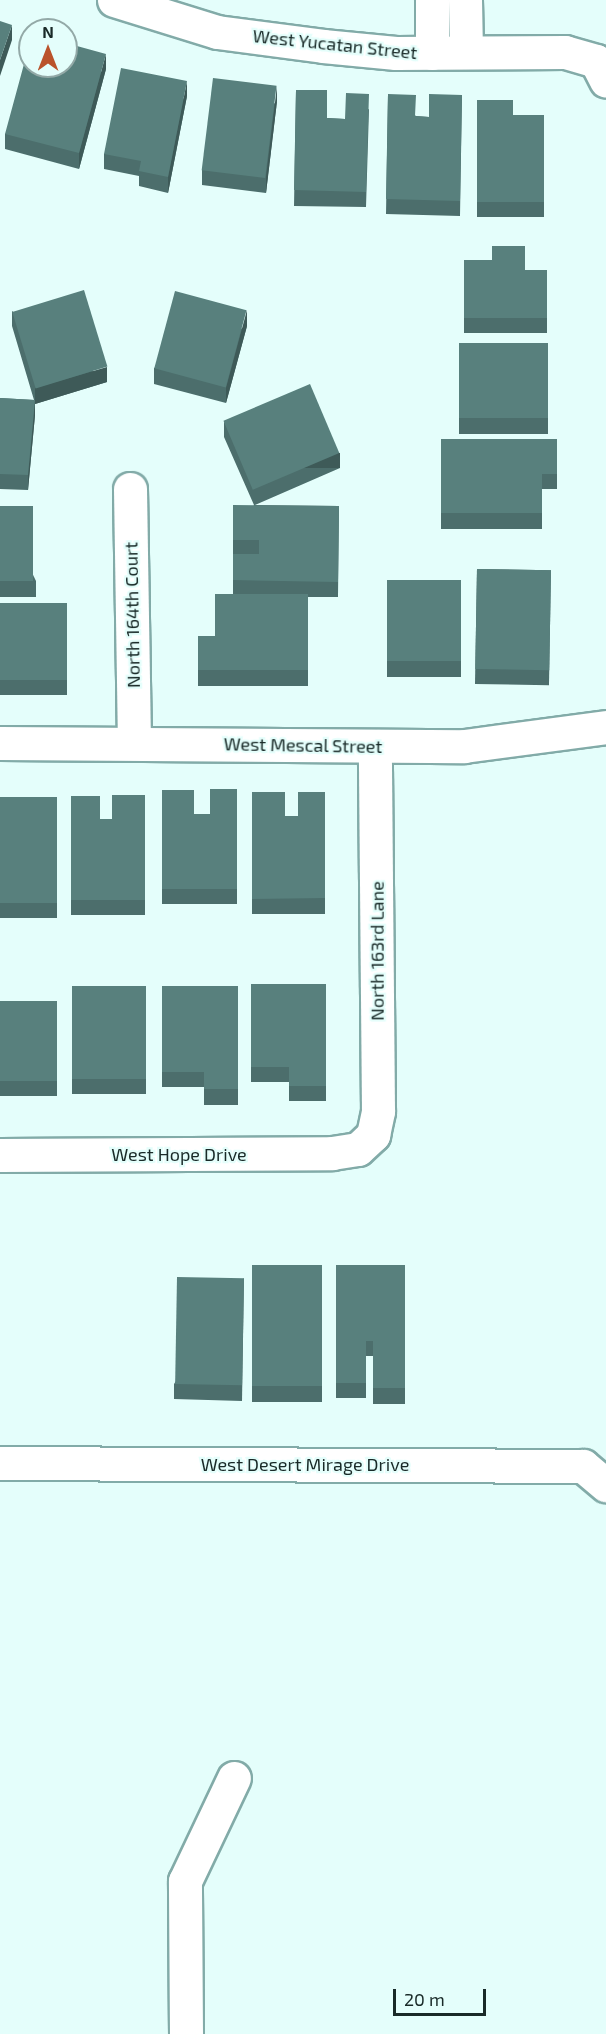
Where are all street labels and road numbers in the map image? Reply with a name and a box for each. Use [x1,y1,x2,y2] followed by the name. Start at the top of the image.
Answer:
[251,25,419,63] street label: West Yucatan Street
[120,542,144,688] street label: North 164th Court
[223,733,383,757] street label: West Mescal Street
[366,881,388,1021] street label: North 163rd Lane
[111,1143,247,1165] street label: West Hope Drive
[201,1453,409,1475] street label: West Desert Mirage Drive

